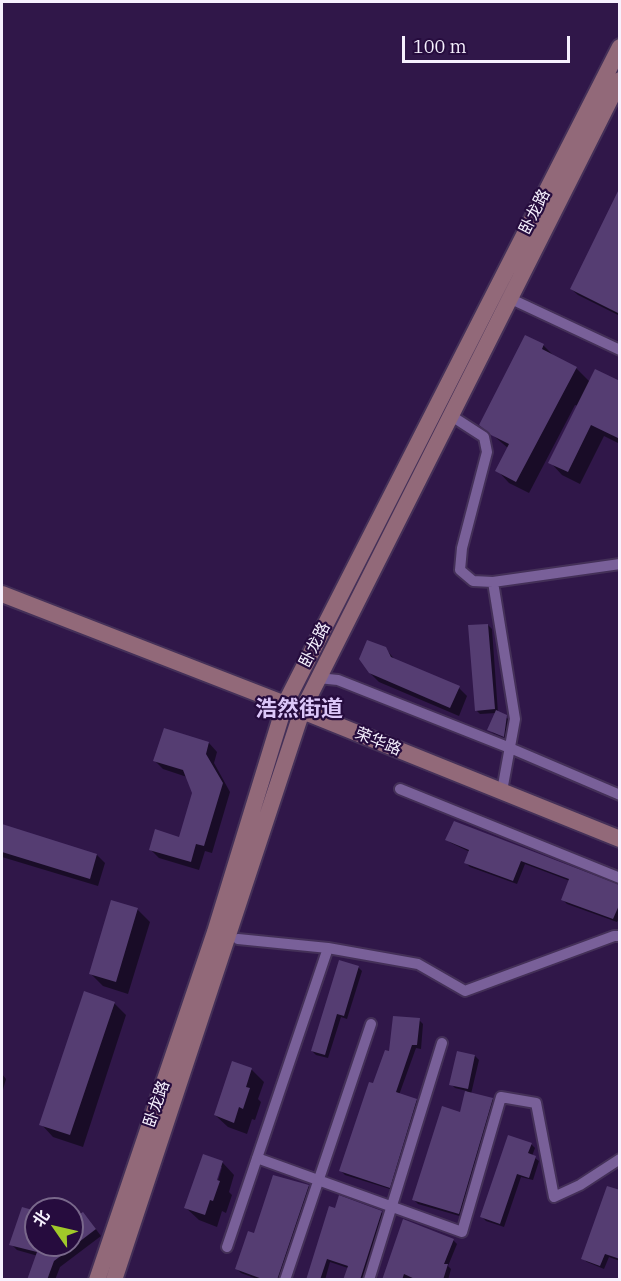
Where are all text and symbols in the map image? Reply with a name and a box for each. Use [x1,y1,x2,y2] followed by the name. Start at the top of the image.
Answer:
[405,24,573,62] scale bar
[413,35,467,58] text: 100 m
[516,186,554,238] street label: 卧龙路
[296,619,334,671] street label: 卧龙路
[255,697,343,723] district label: 浩然街道
[352,724,404,760] street label: 荣华路
[140,1078,174,1130] street label: 卧龙路
[24,1197,84,1257] north arrow
[28,1206,53,1230] text: 北

